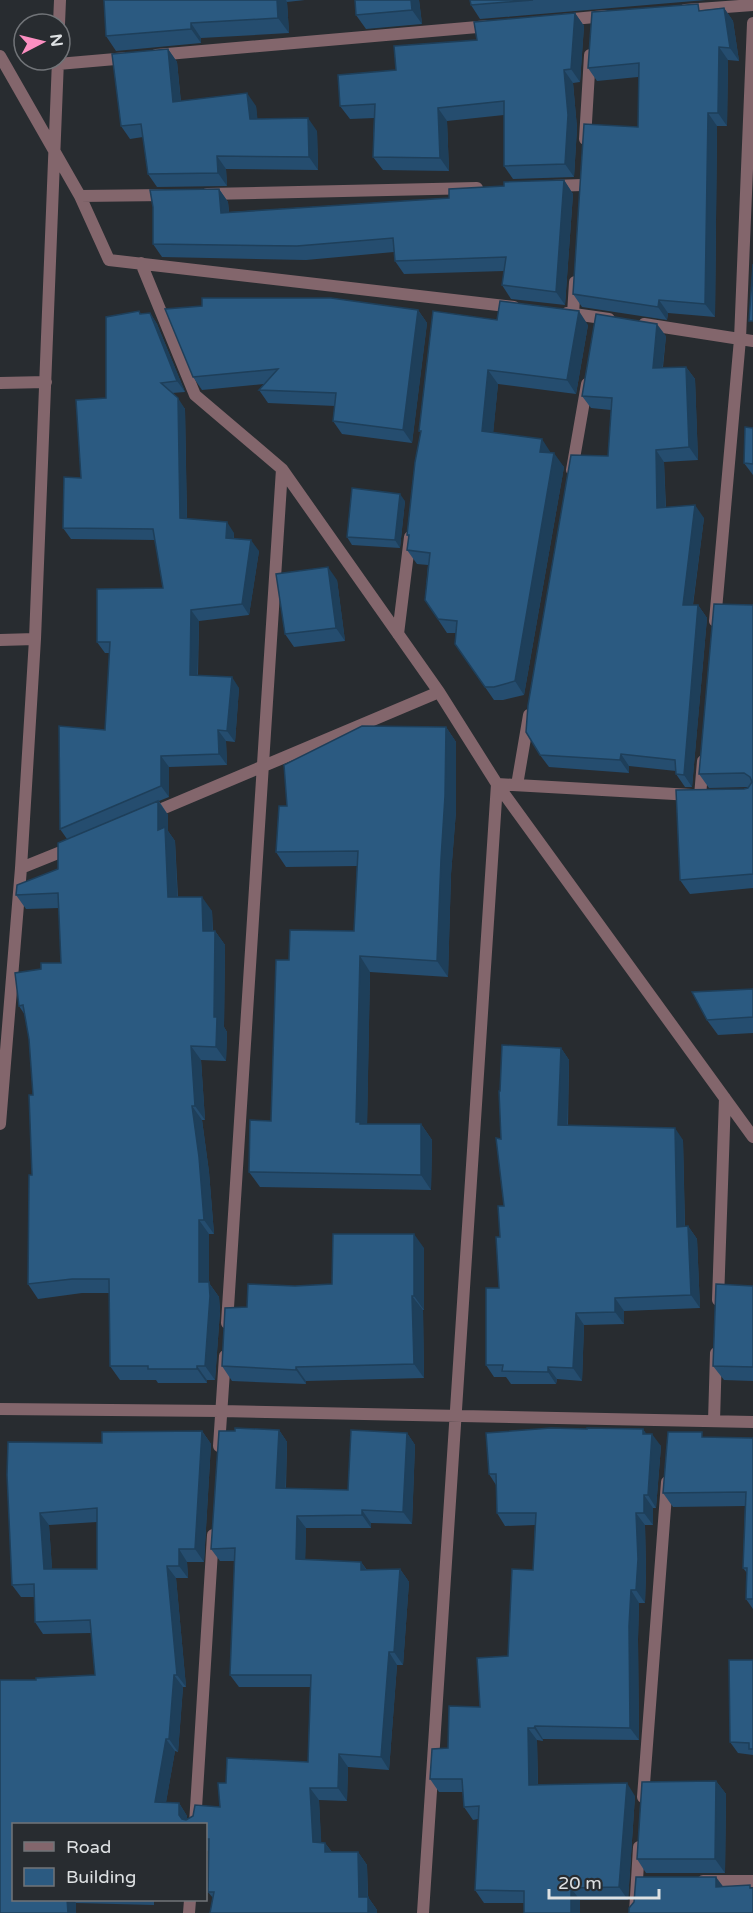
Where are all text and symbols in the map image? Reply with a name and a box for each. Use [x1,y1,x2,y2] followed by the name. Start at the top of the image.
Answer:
[12,12,72,72] north arrow
[45,33,67,48] text: N
[12,1823,207,1901] legend
[66,1836,111,1858] text: Road
[549,1862,658,1900] scale bar
[66,1866,136,1888] text: Building
[558,1872,602,1894] text: 20 m

